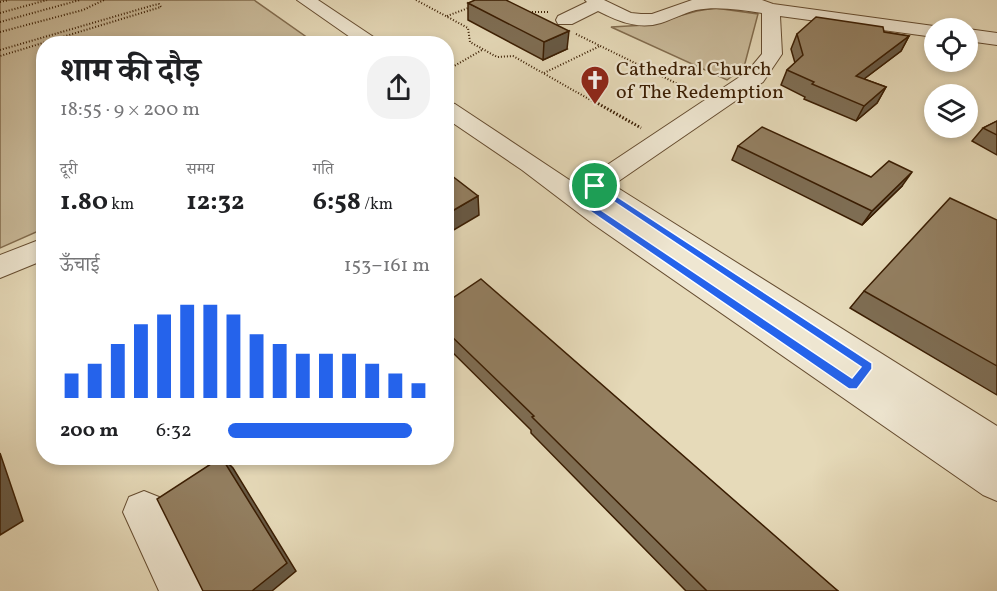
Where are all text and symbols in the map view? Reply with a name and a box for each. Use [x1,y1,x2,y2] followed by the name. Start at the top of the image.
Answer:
[924,18,978,138] map controls
[924,18,978,72] button: locate
[60,50,200,96] text: शाम की दौड़
[367,56,430,119] button: share
[616,56,784,107] place label: Cathedral Church of The Redemption
[579,64,611,106] church icon: Cathedral Church of The Redemption
[924,84,978,138] button: layers
[60,96,200,124] text: 18:55 · 9 × 200 m
[60,159,77,181] text: दूरी
[186,159,215,181] text: समय
[313,159,334,181] text: गति
[569,160,620,211] pin
[578,169,611,202] icon: arrive
[60,184,108,220] text: 1.80
[186,184,244,220] text: 12:32
[313,184,361,220] text: 6:58
[108,194,134,216] text: km
[361,194,393,216] text: /km
[60,252,99,280] text: ऊँचाई
[344,252,430,280] text: 153–161 m
[60,417,118,445] text: 200 m
[156,417,192,445] text: 6:32

